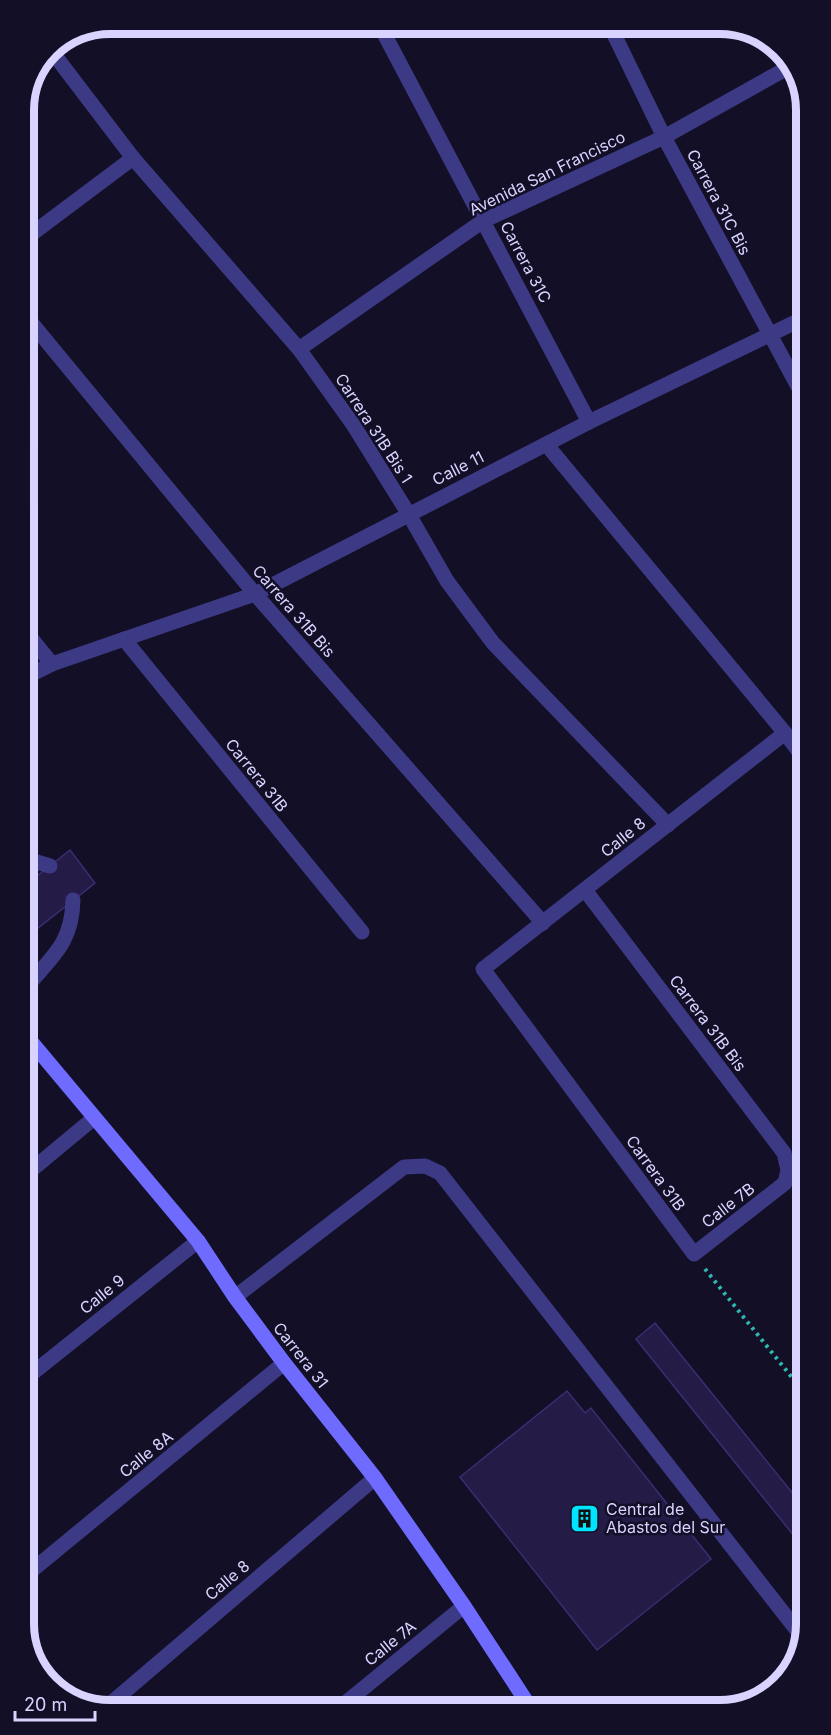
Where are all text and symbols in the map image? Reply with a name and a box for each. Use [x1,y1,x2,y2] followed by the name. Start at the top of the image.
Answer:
[466,126,628,220] street label: Avenida San Francisco
[683,146,755,258] street label: Carrera 31C Bis
[496,218,556,306] street label: Carrera 31C
[331,369,417,487] street label: Carrera 31B Bis 1
[429,447,487,489] street label: Calle 11
[249,561,339,661] street label: Carrera 31B Bis
[221,734,293,816] street label: Carrera 31B
[596,813,650,861] street label: Calle 8
[665,971,751,1075] street label: Carrera 31B Bis
[622,1131,690,1215] street label: Carrera 31B
[698,1178,758,1232] street label: Calle 7B
[75,1270,129,1318] street label: Calle 9
[269,1318,333,1392] street label: Carrera 31
[115,1426,177,1482] street label: Calle 8A
[606,1499,725,1537] place label: Central de Abastos del Sur
[569,1502,601,1534] building icon: Central de Abastos del Sur
[201,1556,253,1604] street label: Calle 8
[360,1616,420,1670] street label: Calle 7A
[15,1684,94,1722] scale bar
[24,1694,67,1715] text: 20 m

